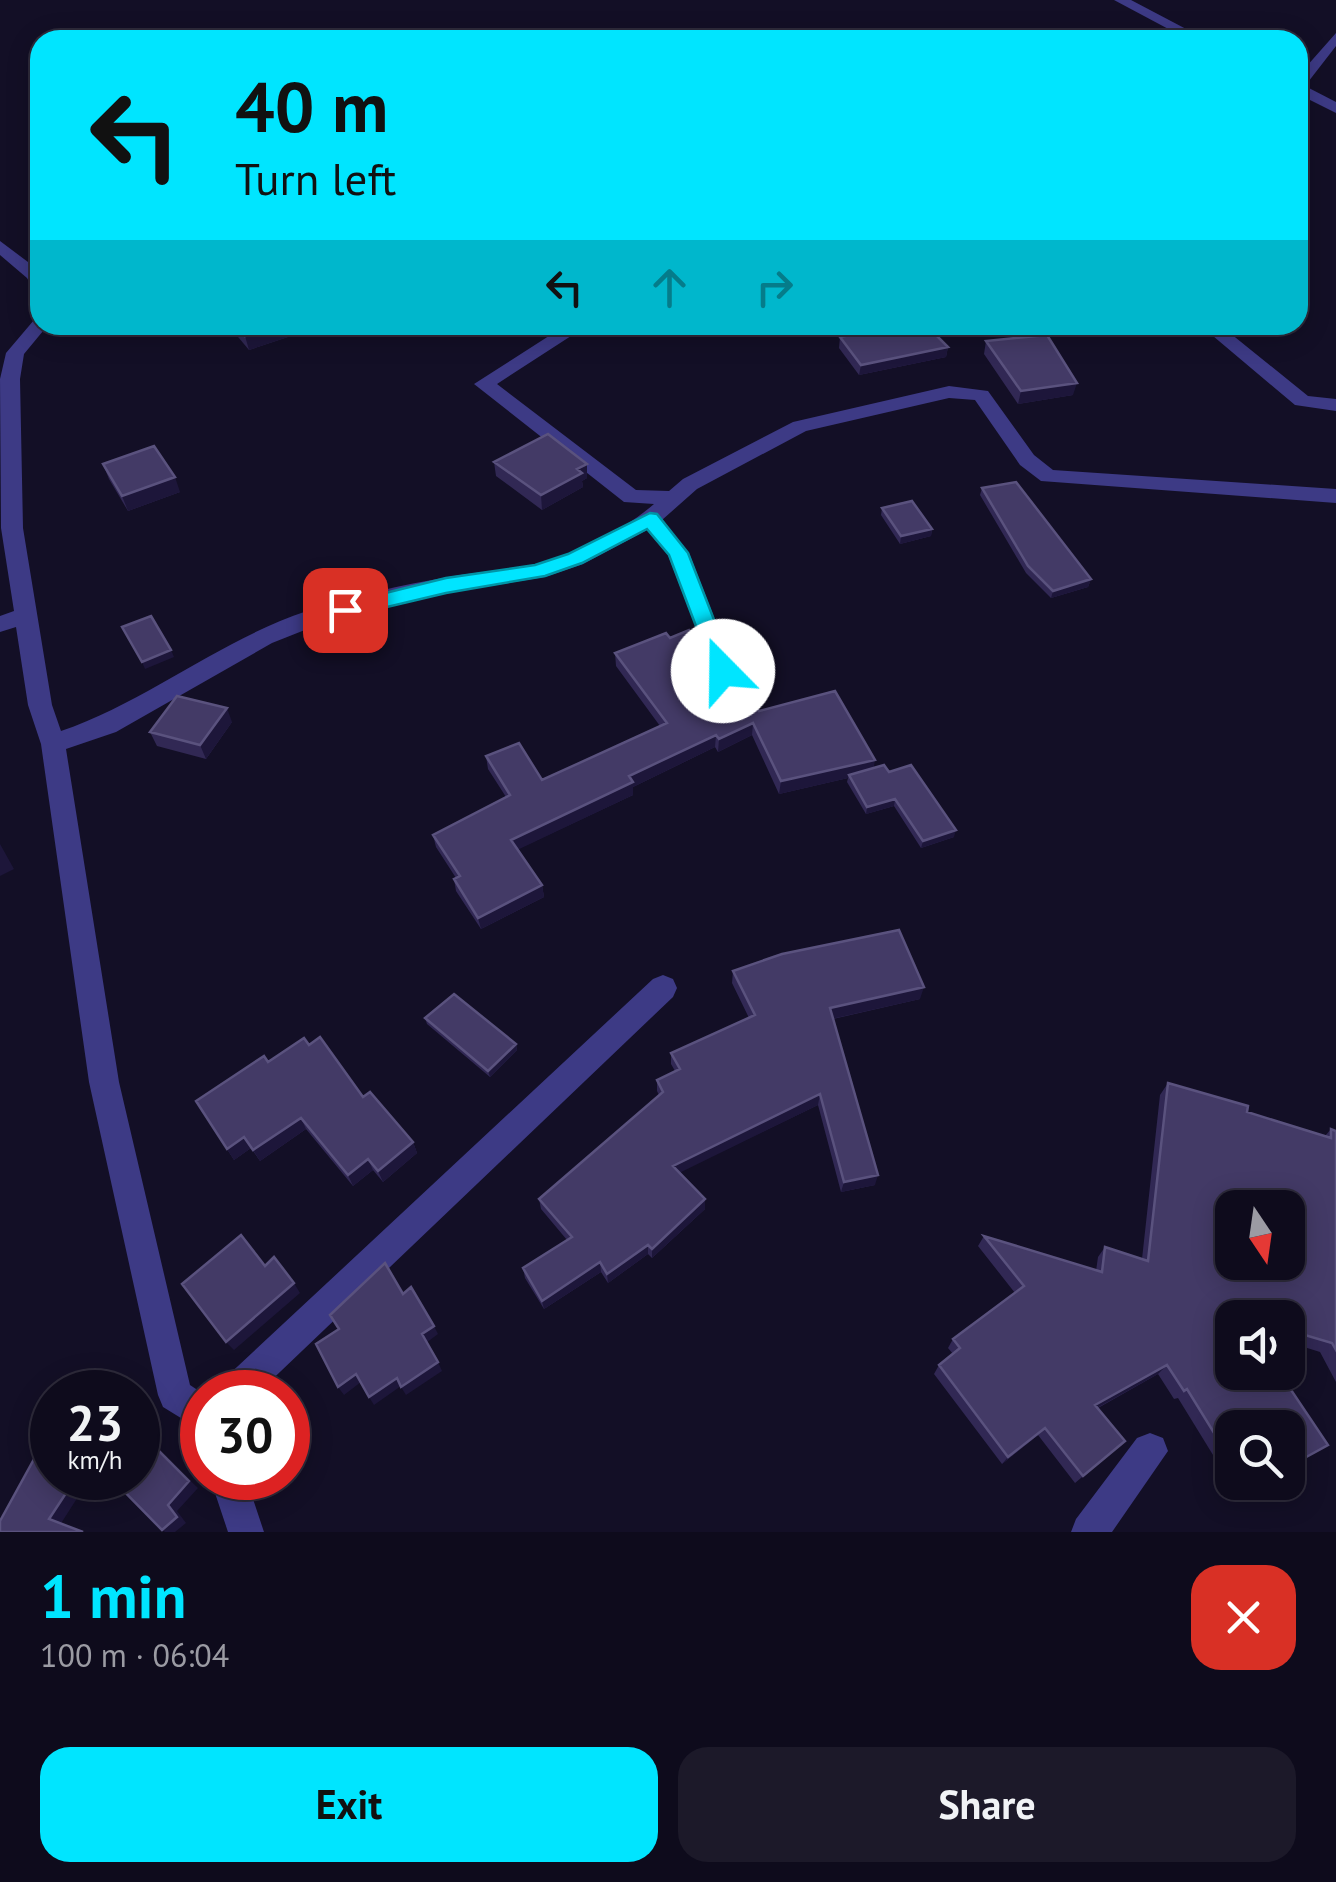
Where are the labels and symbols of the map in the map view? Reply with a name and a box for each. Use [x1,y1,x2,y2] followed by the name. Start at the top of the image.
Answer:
[303,568,388,653] pin
[671,619,775,723] position arrow
[1215,1190,1305,1280] north arrow
[180,1370,310,1500] speed limit sign: 30

